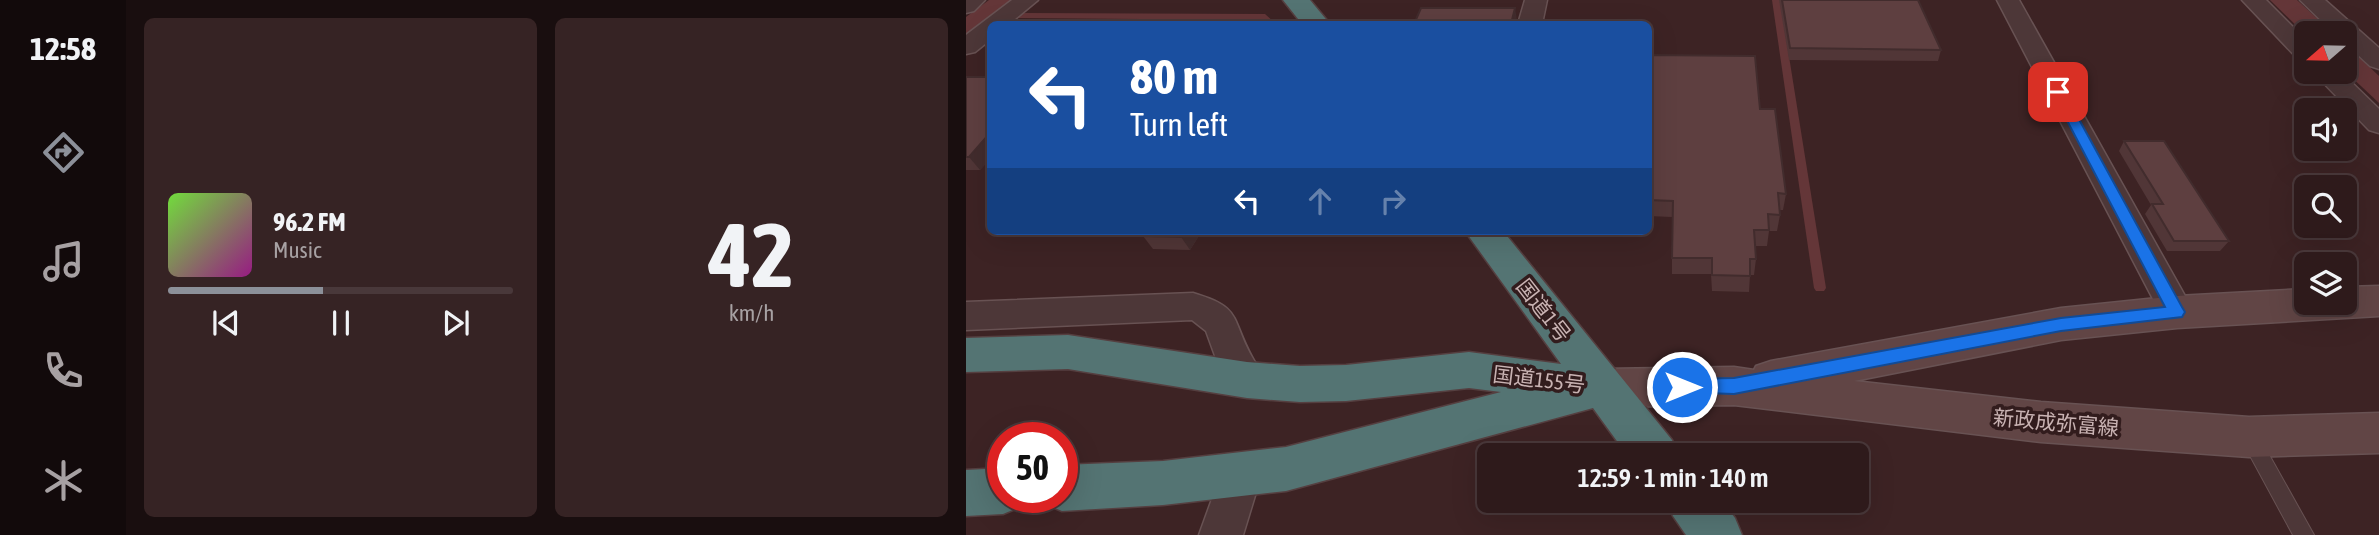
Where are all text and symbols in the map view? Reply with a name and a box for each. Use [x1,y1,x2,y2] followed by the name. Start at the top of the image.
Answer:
[2294,21,2357,84] north arrow
[2294,21,2357,315] map controls
[30,30,96,67] text: 12:58
[1130,48,1218,104] text: 80 m
[1015,49,1106,140] icon: left
[2028,62,2088,122] pin
[2039,73,2077,111] icon: arrive
[2294,98,2357,161] button: sound
[1130,106,1228,143] text: Turn left
[39,128,88,177] icon: directions
[2294,175,2357,238] button: search
[1228,182,1266,220] icon: left
[1301,182,1339,220] icon: ahead
[1374,182,1412,220] icon: right
[709,202,794,306] text: 42
[273,207,346,237] text: 96.2 FM
[39,237,88,286] icon: music
[273,237,321,263] text: Music
[2294,252,2357,315] button: layers
[1512,274,1576,346] street label: 国道1号
[729,300,774,326] text: km/h
[207,304,245,342] icon: previous
[322,304,360,342] icon: pause
[437,304,475,342] icon: next
[39,346,88,395] icon: phone
[1645,350,1719,424] position arrow
[1492,361,1586,397] street label: 国道155号
[1992,405,2120,439] street label: 新政成弥富線
[987,422,1078,513] speed limit sign: 50
[39,456,88,505] icon: climate
[1578,463,1768,493] text: 12:59 · 1 min · 140 m

